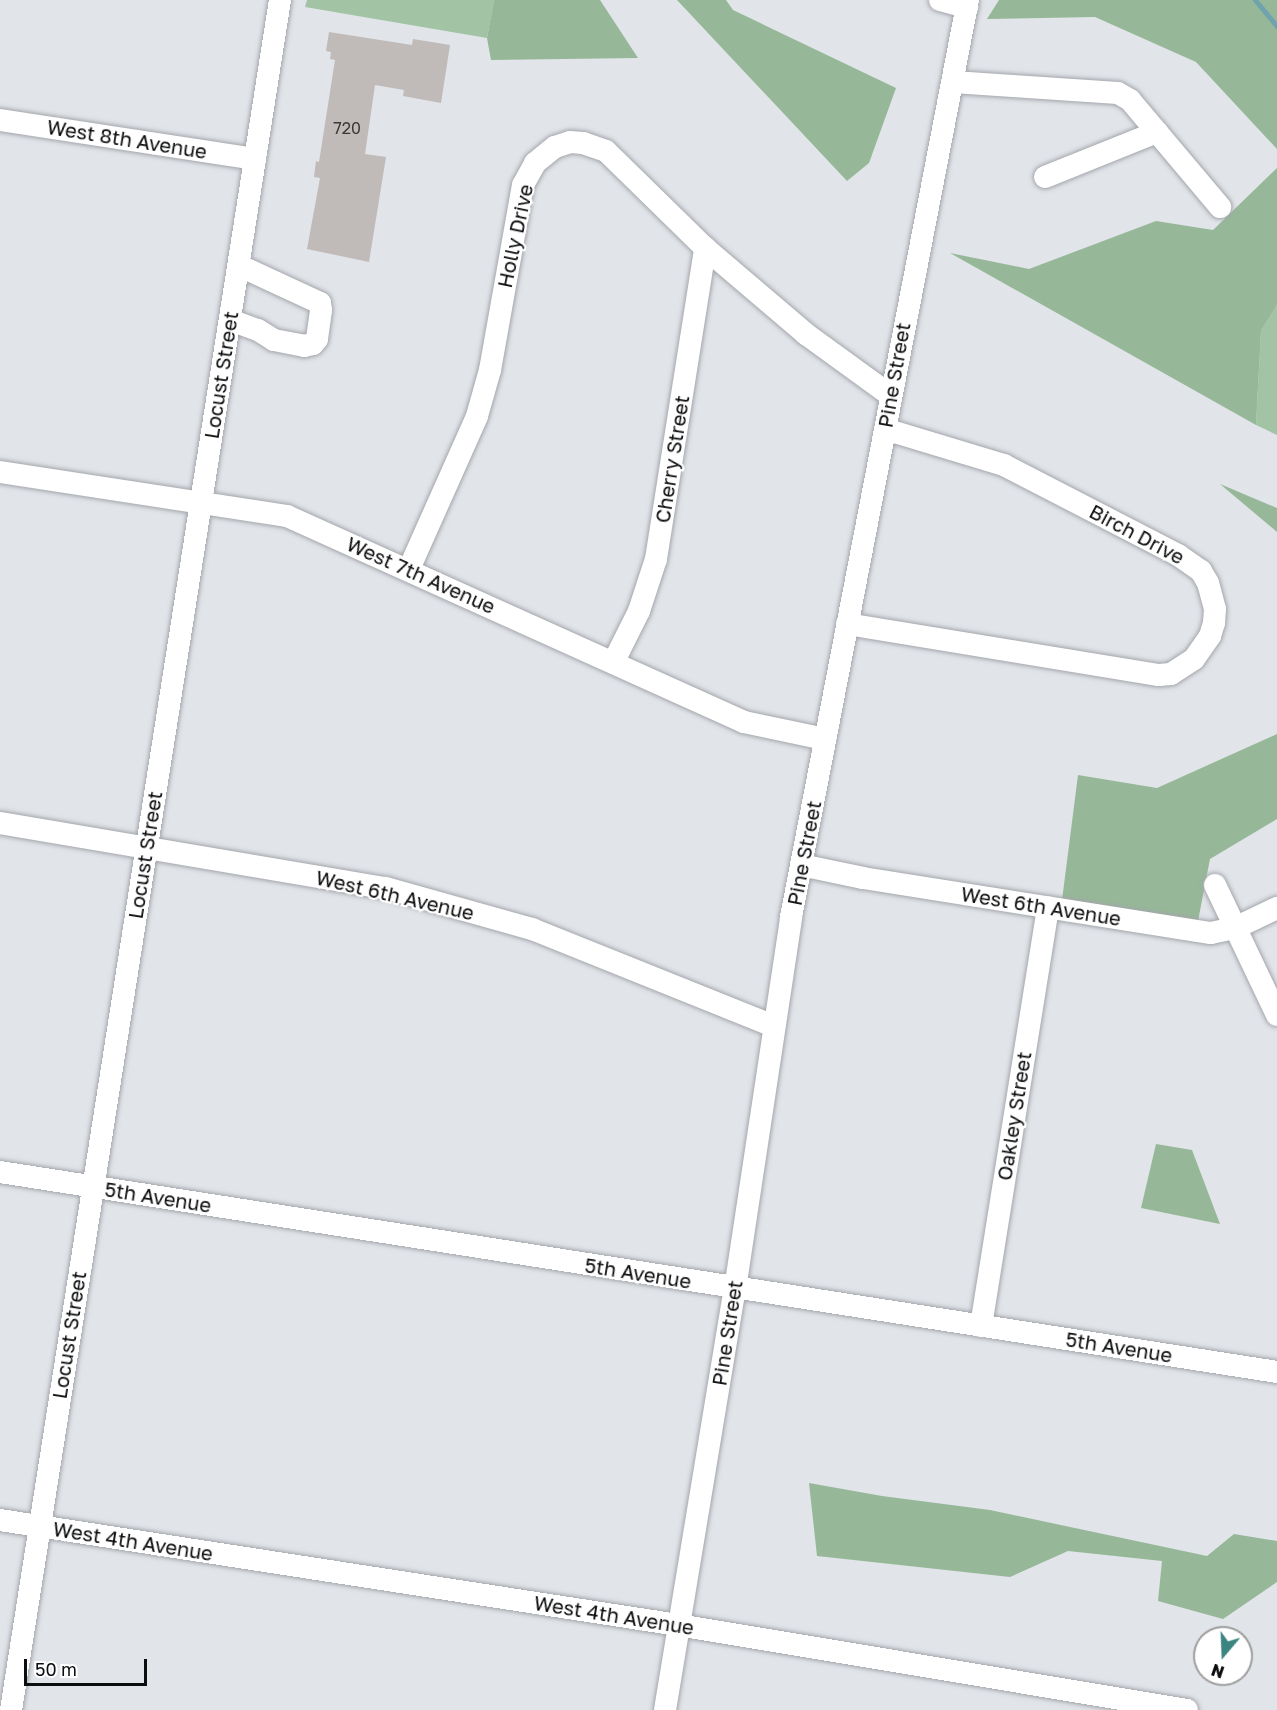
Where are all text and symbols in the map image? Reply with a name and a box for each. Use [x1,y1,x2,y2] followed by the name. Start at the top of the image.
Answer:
[45,115,209,163] street label: West 8th Avenue
[333,118,361,138] house number: 720
[492,182,538,290] street label: Holly Drive
[199,309,243,441] street label: Locust Street
[873,320,915,430] street label: Pine Street
[650,393,694,525] street label: Cherry Street
[1085,499,1189,569] street label: Birch Drive
[343,531,499,619] street label: West 7th Avenue
[123,789,167,921] street label: Locust Street
[782,798,826,908] street label: Pine Street
[314,865,476,925] street label: West 6th Avenue
[959,882,1123,930] street label: West 6th Avenue
[992,1050,1036,1182] street label: Oakley Street
[103,1177,213,1217] street label: 5th Avenue
[583,1253,693,1293] street label: 5th Avenue
[47,1269,91,1401] street label: Locust Street
[707,1278,747,1388] street label: Pine Street
[1064,1327,1174,1367] street label: 5th Avenue
[51,1517,215,1565] street label: West 4th Avenue
[532,1591,696,1639] street label: West 4th Avenue
[1193,1626,1253,1686] north arrow
[27,1647,150,1685] scale bar
[35,1658,77,1680] text: 50 m
[1209,1660,1227,1683] text: N

